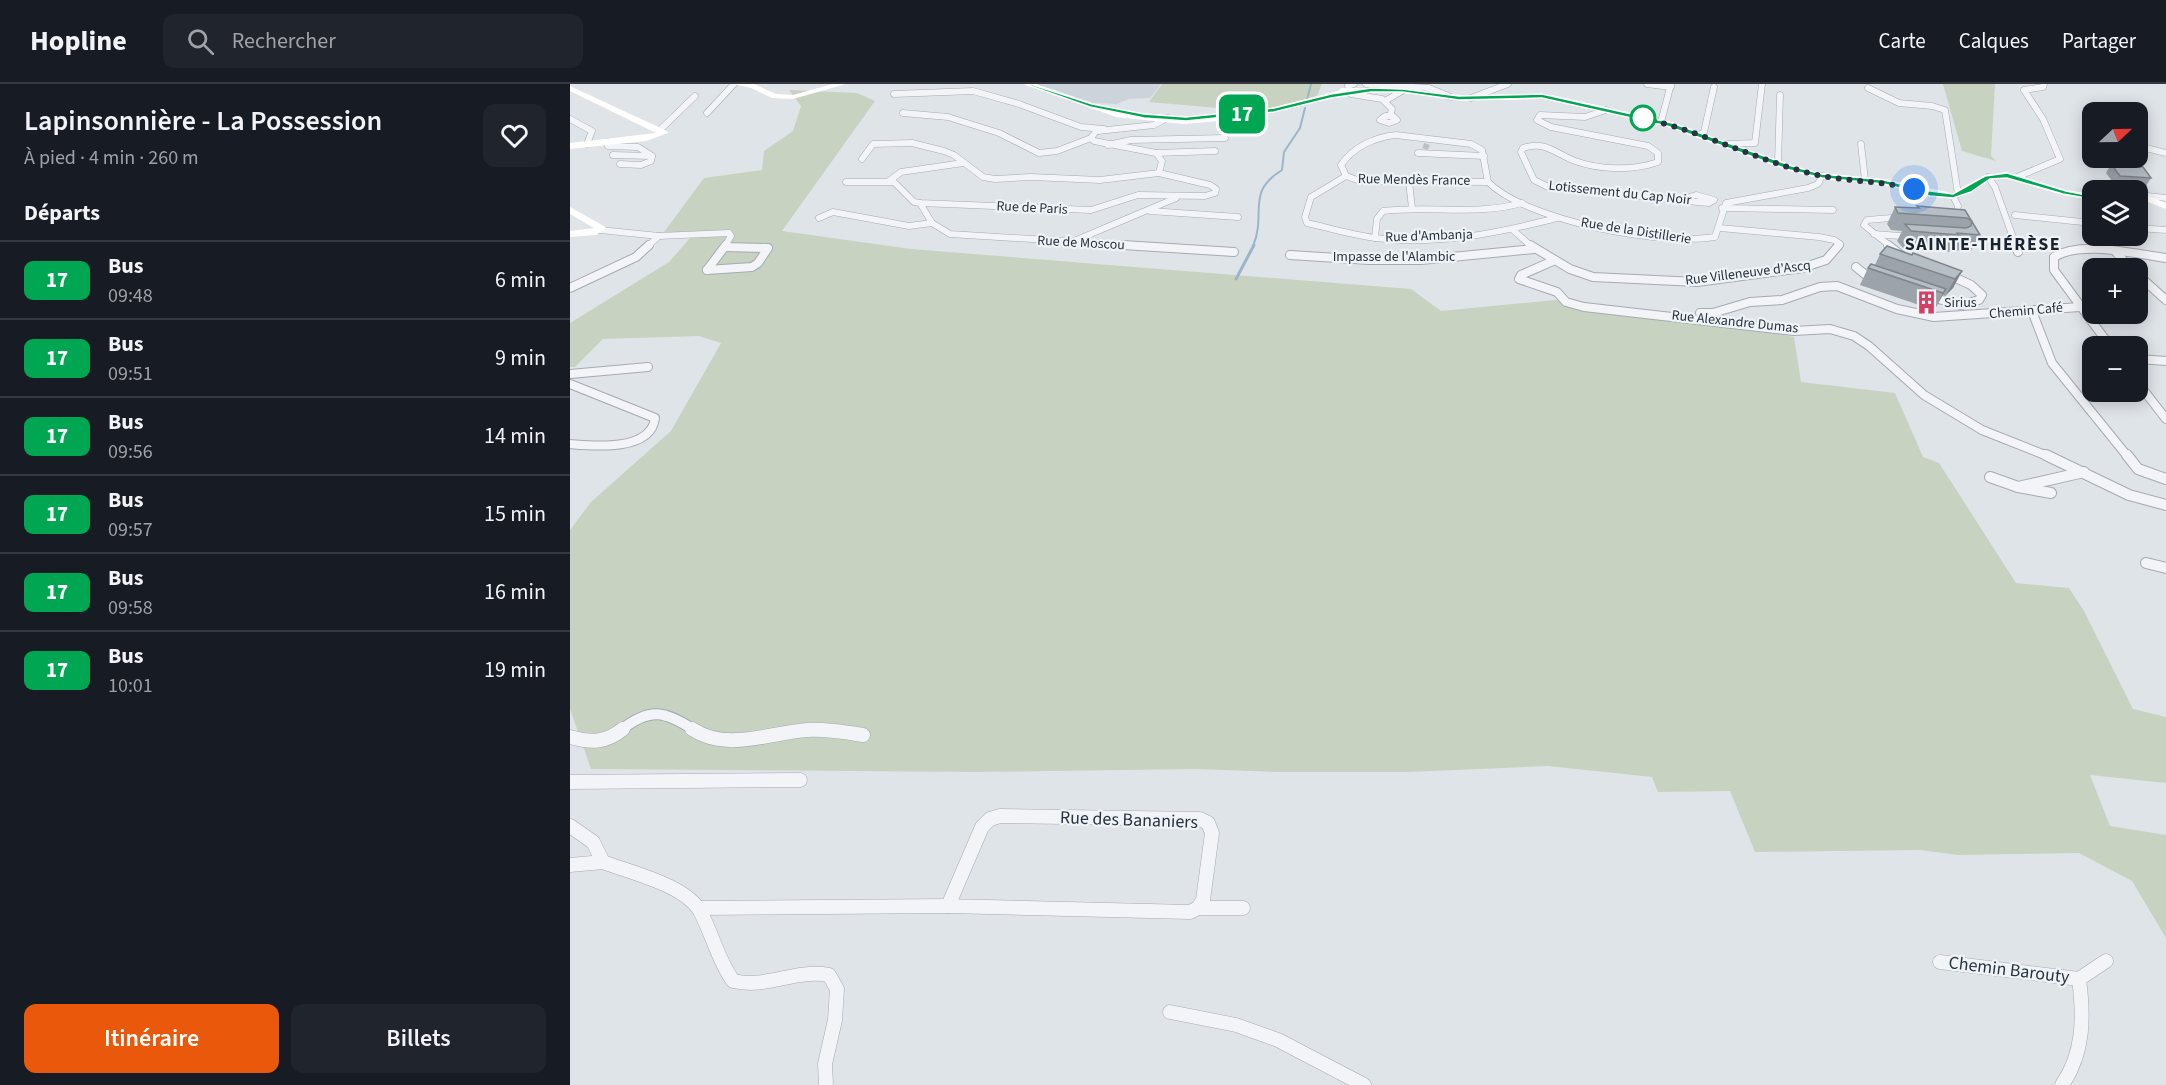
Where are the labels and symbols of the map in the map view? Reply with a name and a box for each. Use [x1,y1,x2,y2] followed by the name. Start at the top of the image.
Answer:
[1215,94,1269,134] line badge: 17
[2082,102,2148,168] north arrow
[1630,105,1656,131] unlabelled marker
[1358,169,1470,191] street label: Rue Mendès France
[1899,174,1929,204] your location
[1548,176,1692,210] street label: Lotissement du Cap Noir
[996,196,1068,220] street label: Rue de Paris
[1579,212,1693,250] street label: Rue de la Distillerie
[1385,224,1473,248] street label: Rue d'Ambanja
[1037,231,1125,255] street label: Rue de Moscou
[1905,232,2061,257] district label: SAINTE-THÉRÈSE
[1333,247,1456,267] street label: Impasse de l'Alambic
[1684,255,1812,291] street label: Rue Villeneuve d'Ascq
[1913,290,1939,316] building icon: Sirius
[1944,293,1977,313] place label: Sirius
[1988,298,2064,324] street label: Chemin Café
[1671,305,1799,339] street label: Rue Alexandre Dumas
[1060,805,1198,835] street label: Rue des Bananiers
[1947,950,2071,990] street label: Chemin Barouty

